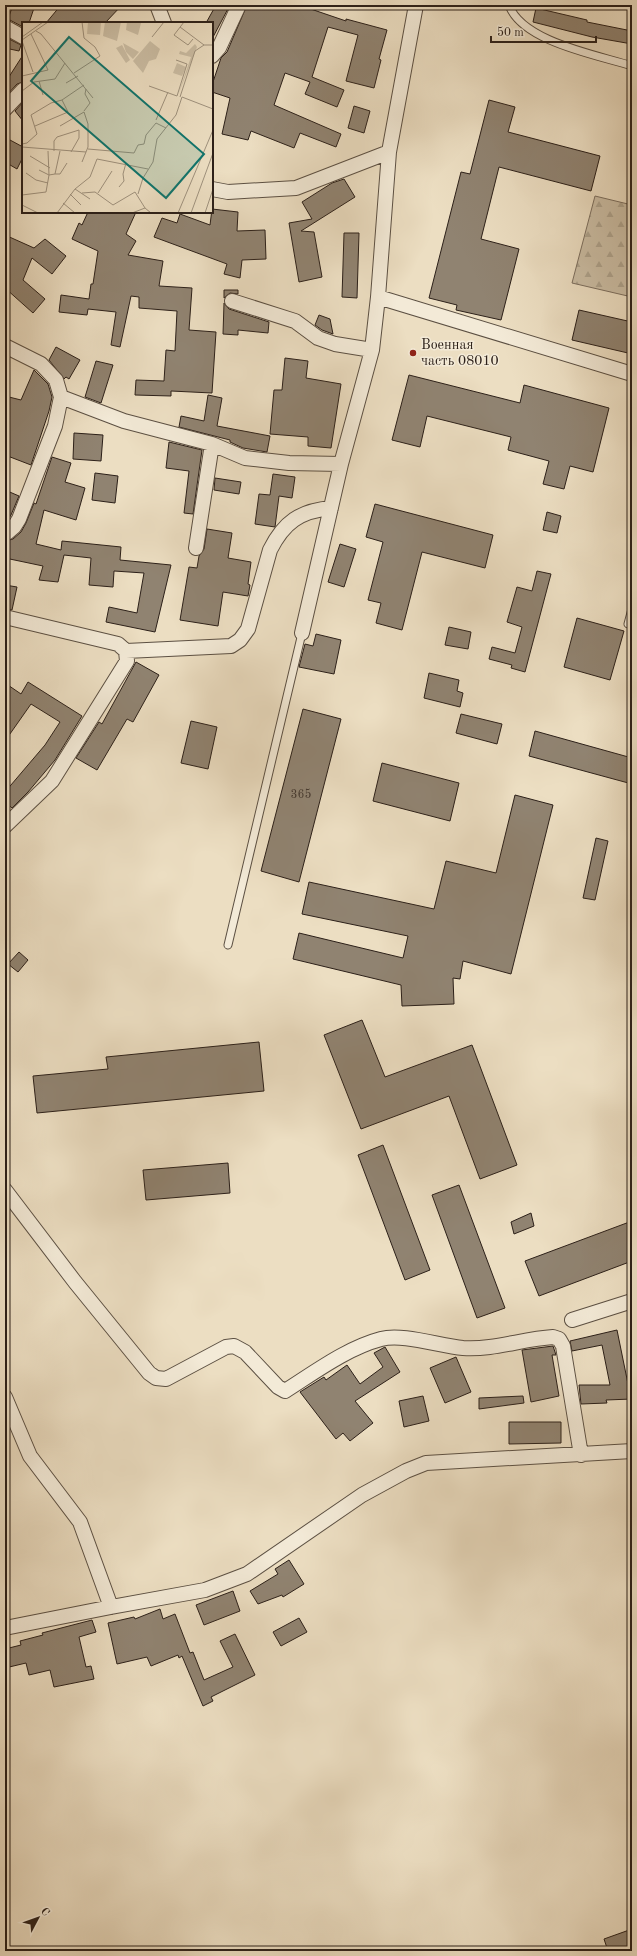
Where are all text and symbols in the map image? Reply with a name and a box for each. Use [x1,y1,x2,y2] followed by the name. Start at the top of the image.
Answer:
[491,18,596,44] scale bar
[22,22,213,213] inset map
[497,26,524,39] text: 50 m
[421,338,499,368] place label: Военная часть 08010
[408,348,418,358] marker: Военная часть 08010
[291,788,311,801] house number: 365
[18,1898,58,1938] north arrow
[38,1906,51,1919] text: С

